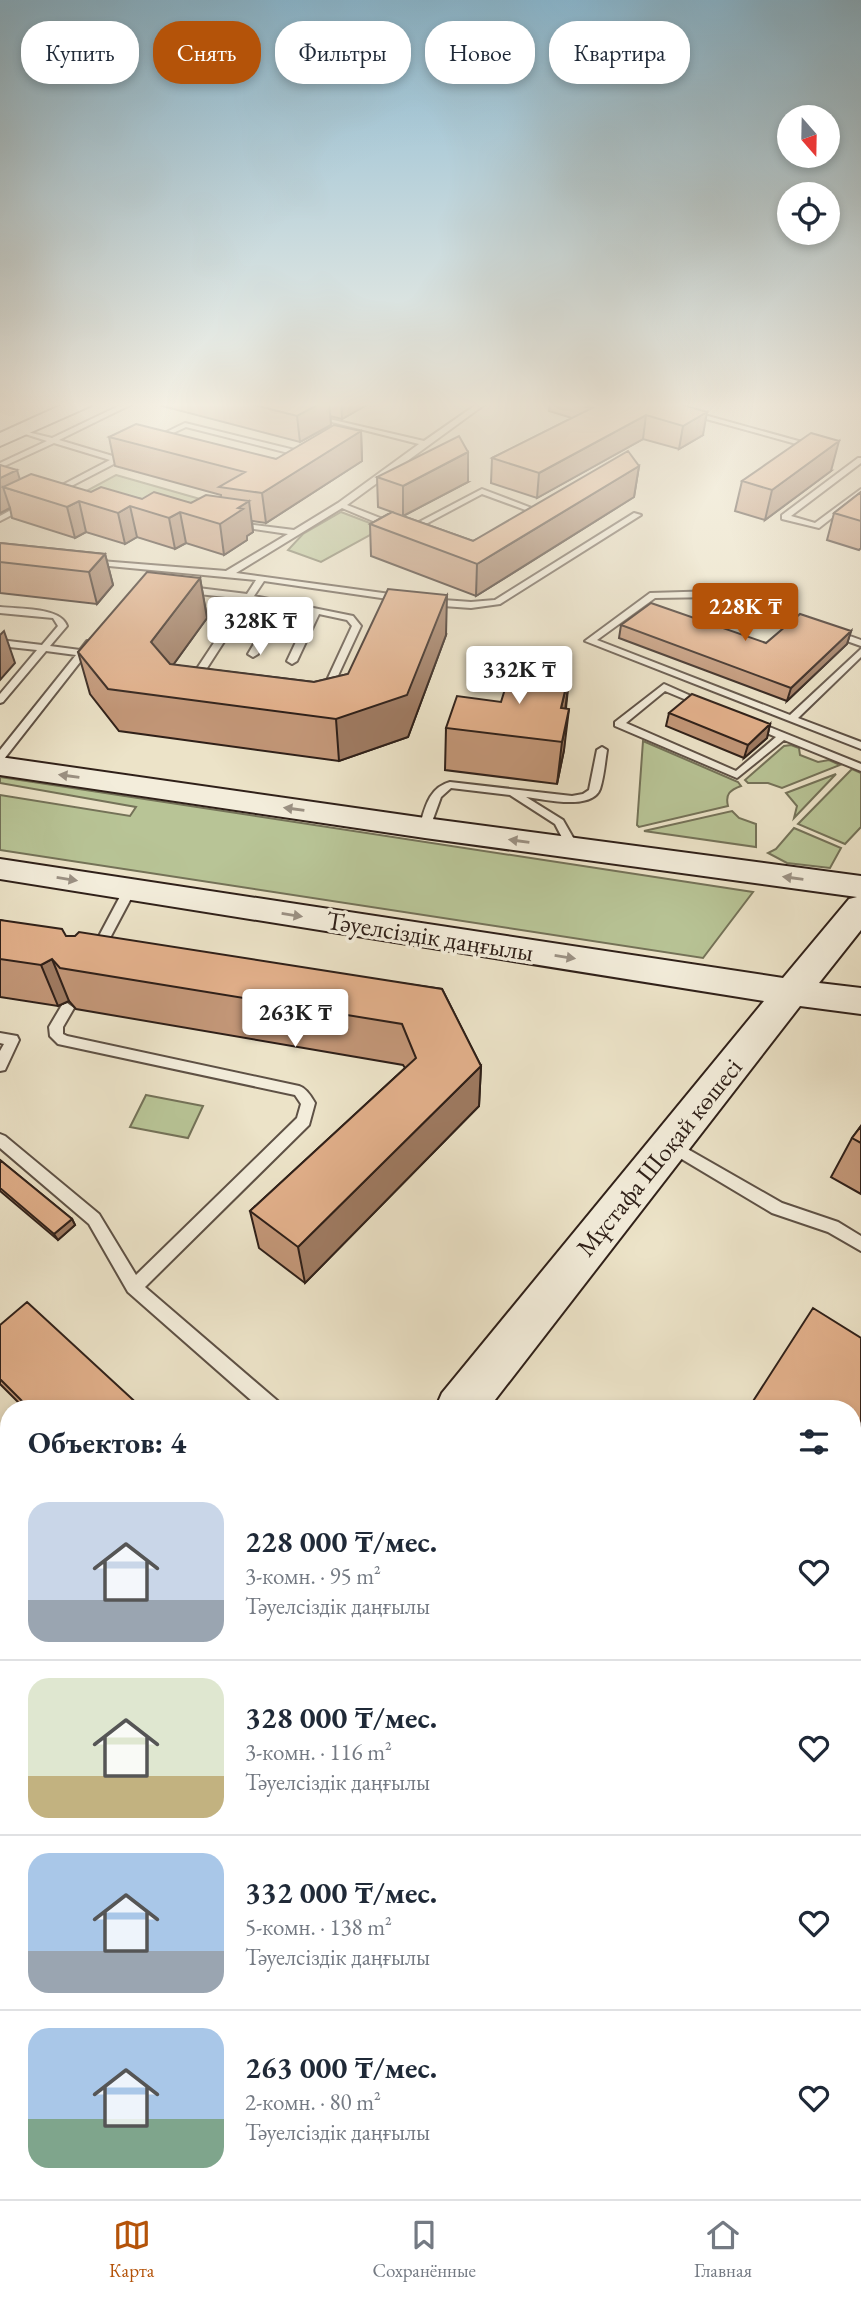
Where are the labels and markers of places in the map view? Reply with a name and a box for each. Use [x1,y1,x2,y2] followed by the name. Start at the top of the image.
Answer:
[688,584,802,643] pin: 228K ₸
[203,598,317,657] pin: 328K ₸
[462,646,576,706] pin: 332K ₸
[238,990,352,1049] pin: 263K ₸

